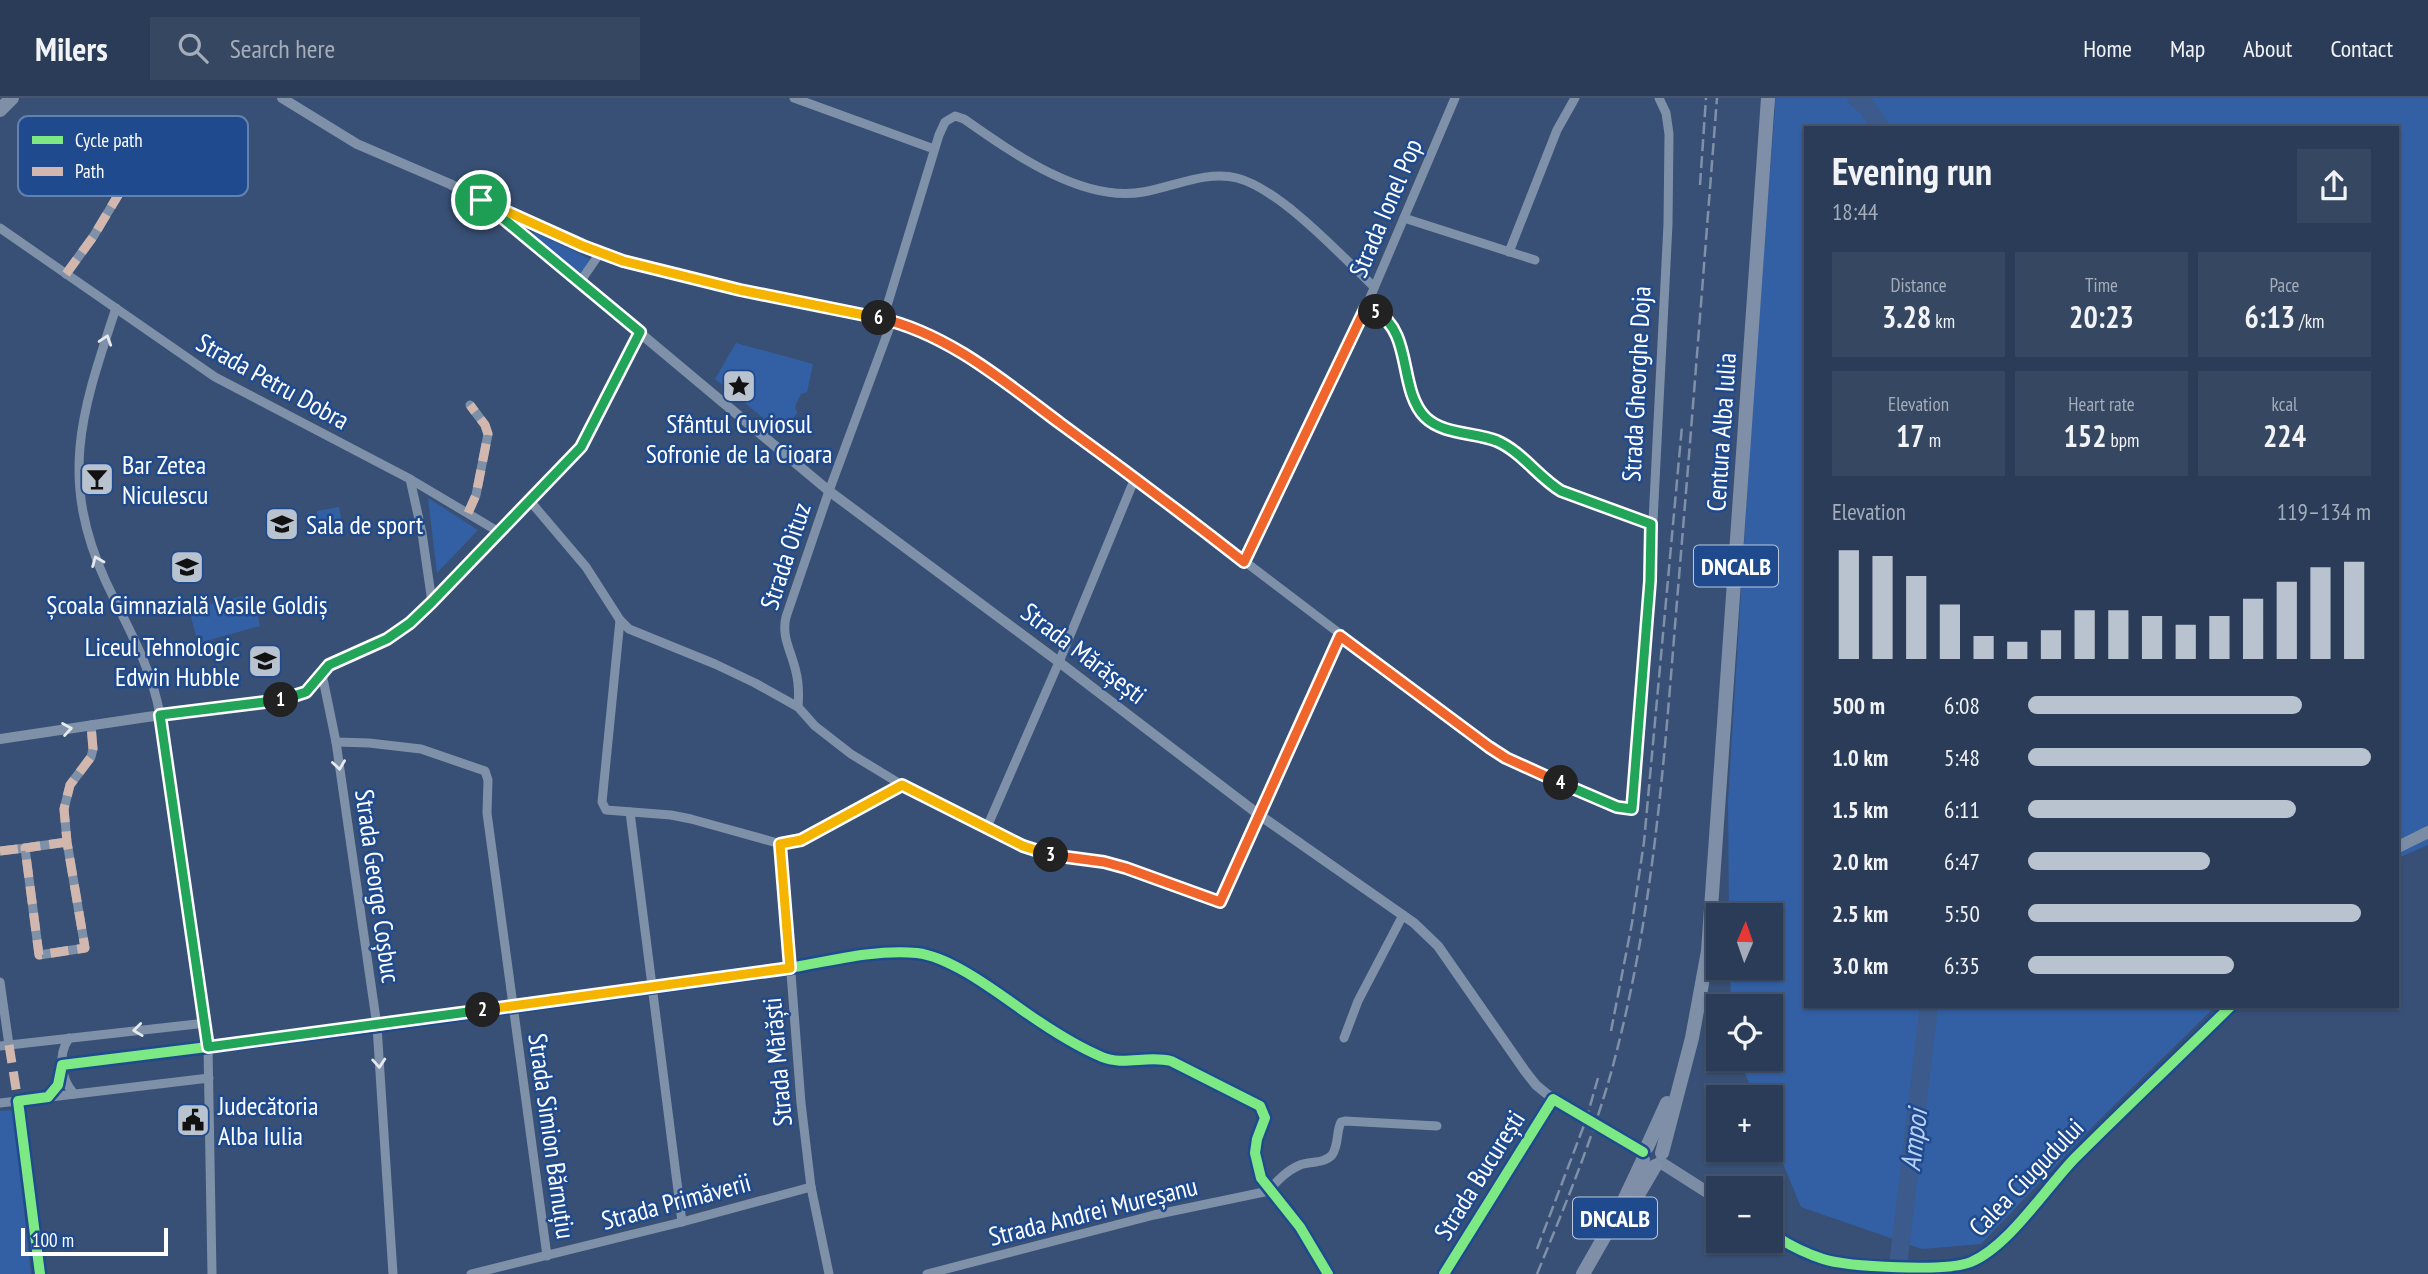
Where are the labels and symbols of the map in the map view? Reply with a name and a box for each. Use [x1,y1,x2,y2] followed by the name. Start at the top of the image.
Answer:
[18,116,248,196] legend
[75,128,143,152] text: Cycle path
[1341,134,1429,282] street label: Strada Ionel Pop
[75,159,104,183] text: Path
[451,170,511,230] pin
[1614,285,1658,483] street label: Strada Gheorghe Doja
[1358,294,1394,330] pin: 5
[862,300,896,336] pin: 6
[191,325,355,437] street label: Strada Petru Dobra
[97,335,112,347] one-way arrow
[1699,351,1743,513] street label: Centura Alba Iulia
[720,367,758,405] place icon: Sfântul Cuviosul Sofronie de la Cioara
[646,407,832,470] place label: Sfântul Cuviosul Sofronie de la Cioara
[122,448,208,511] place label: Bar Zetea Niculescu
[78,460,116,498] bar icon: Bar Zetea Niculescu
[752,498,818,614] street label: Strada Oituz
[263,505,301,543] school or university icon: Sala de sport
[306,508,423,541] place label: Sala de sport
[1694,546,1778,587] road number: DNCALB
[168,548,206,586] school or university icon: Școala Gimnazială Vasile Goldiș
[92,556,106,568] one-way arrow
[46,588,328,621] place label: Școala Gimnazială Vasile Goldiș
[1015,595,1153,711] street label: Strada Mărășești
[85,630,240,693] place label: Liceul Tehnologic Edwin Hubble
[246,642,284,680] school or university icon: Liceul Tehnologic Edwin Hubble
[264,682,298,718] pin: 1
[62,722,73,737] one-way arrow
[332,759,347,771] one-way arrow
[1544,766,1578,800] pin: 4
[348,787,408,985] street label: Strada George Coșbuc
[1034,838,1068,872] pin: 3
[1706,903,1783,980] north arrow
[466,992,500,1028] pin: 2
[755,996,799,1128] street label: Strada Mărăști
[132,1023,144,1038] one-way arrow
[521,1031,583,1241] street label: Strada Simion Bărnuțiu
[371,1058,386,1069] one-way arrow
[217,1089,318,1152] place label: Judecătoria Alba Iulia
[174,1101,212,1139] public building icon: Judecătoria Alba Iulia
[1891,1103,1936,1173] water label: Ampoi
[1426,1104,1532,1246] street label: Strada București
[1961,1111,2091,1243] street label: Calea Ciugudului
[598,1165,754,1237] street label: Strada Primăverii
[985,1169,1201,1253] street label: Strada Andrei Mureșanu
[1573,1198,1657,1238] road number: DNCALB
[21,1225,168,1257] scale bar

